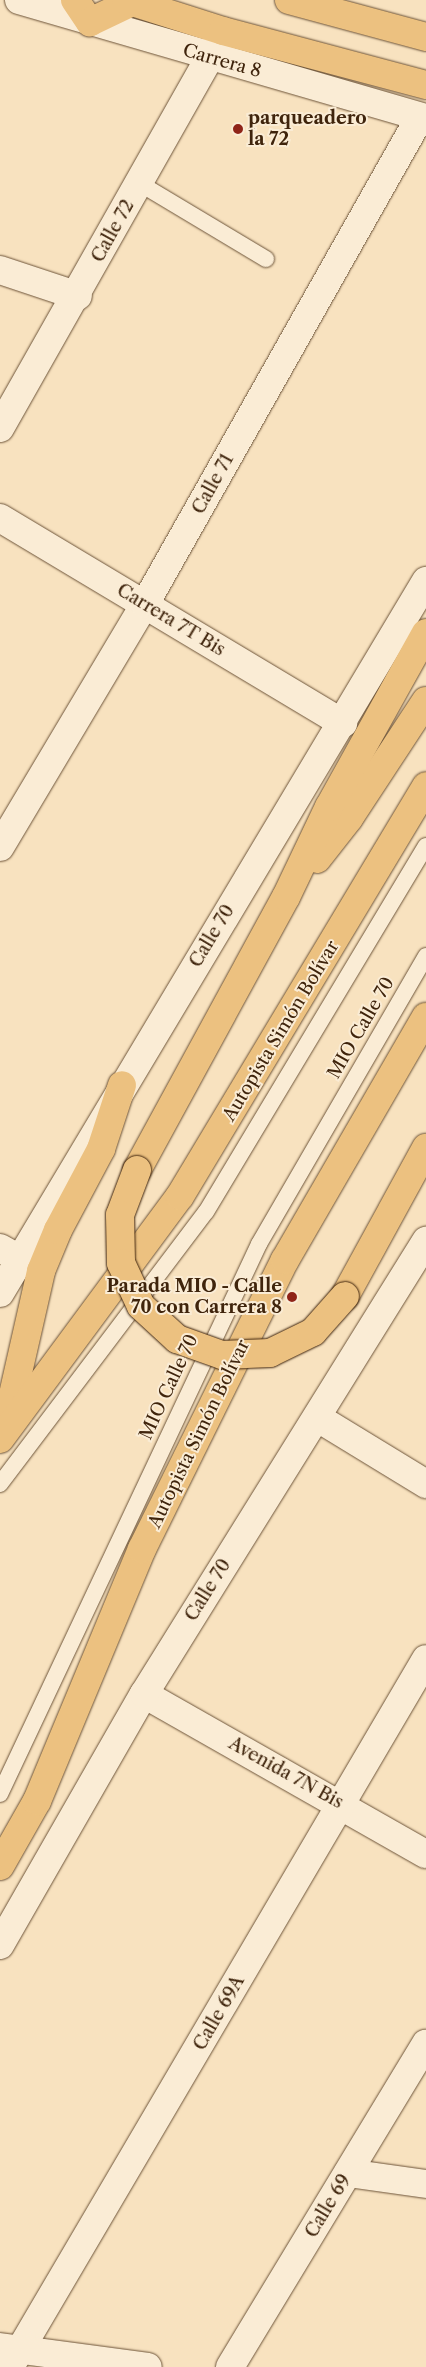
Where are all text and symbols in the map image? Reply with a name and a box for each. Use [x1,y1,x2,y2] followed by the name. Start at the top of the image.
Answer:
[180,39,264,83] street label: Carrera 8
[248,108,367,150] place label: parqueadero la 72
[232,123,244,135] marker: parqueadero la 72
[87,196,139,266] street label: Calle 72
[188,450,238,518] street label: Calle 71
[113,579,229,661] street label: Carrera 7T Bis
[185,901,239,971] street label: Calle 70
[218,937,344,1125] street label: Autopista Simón Bolívar
[323,973,399,1083] street label: MIO Calle 70
[106,1276,282,1318] place label: Parada MIO - Calle 70 con Carrera 8
[286,1291,298,1303] marker: Parada MIO - Calle 70 con Carrera 8
[135,1331,203,1443] street label: MIO Calle 70
[144,1336,254,1532] street label: Autopista Simón Bolívar
[181,1555,235,1625] street label: Calle 70
[225,1733,347,1813] street label: Avenida 7N Bis
[189,1972,249,2054] street label: Calle 69A
[301,2170,355,2242] street label: Calle 69

